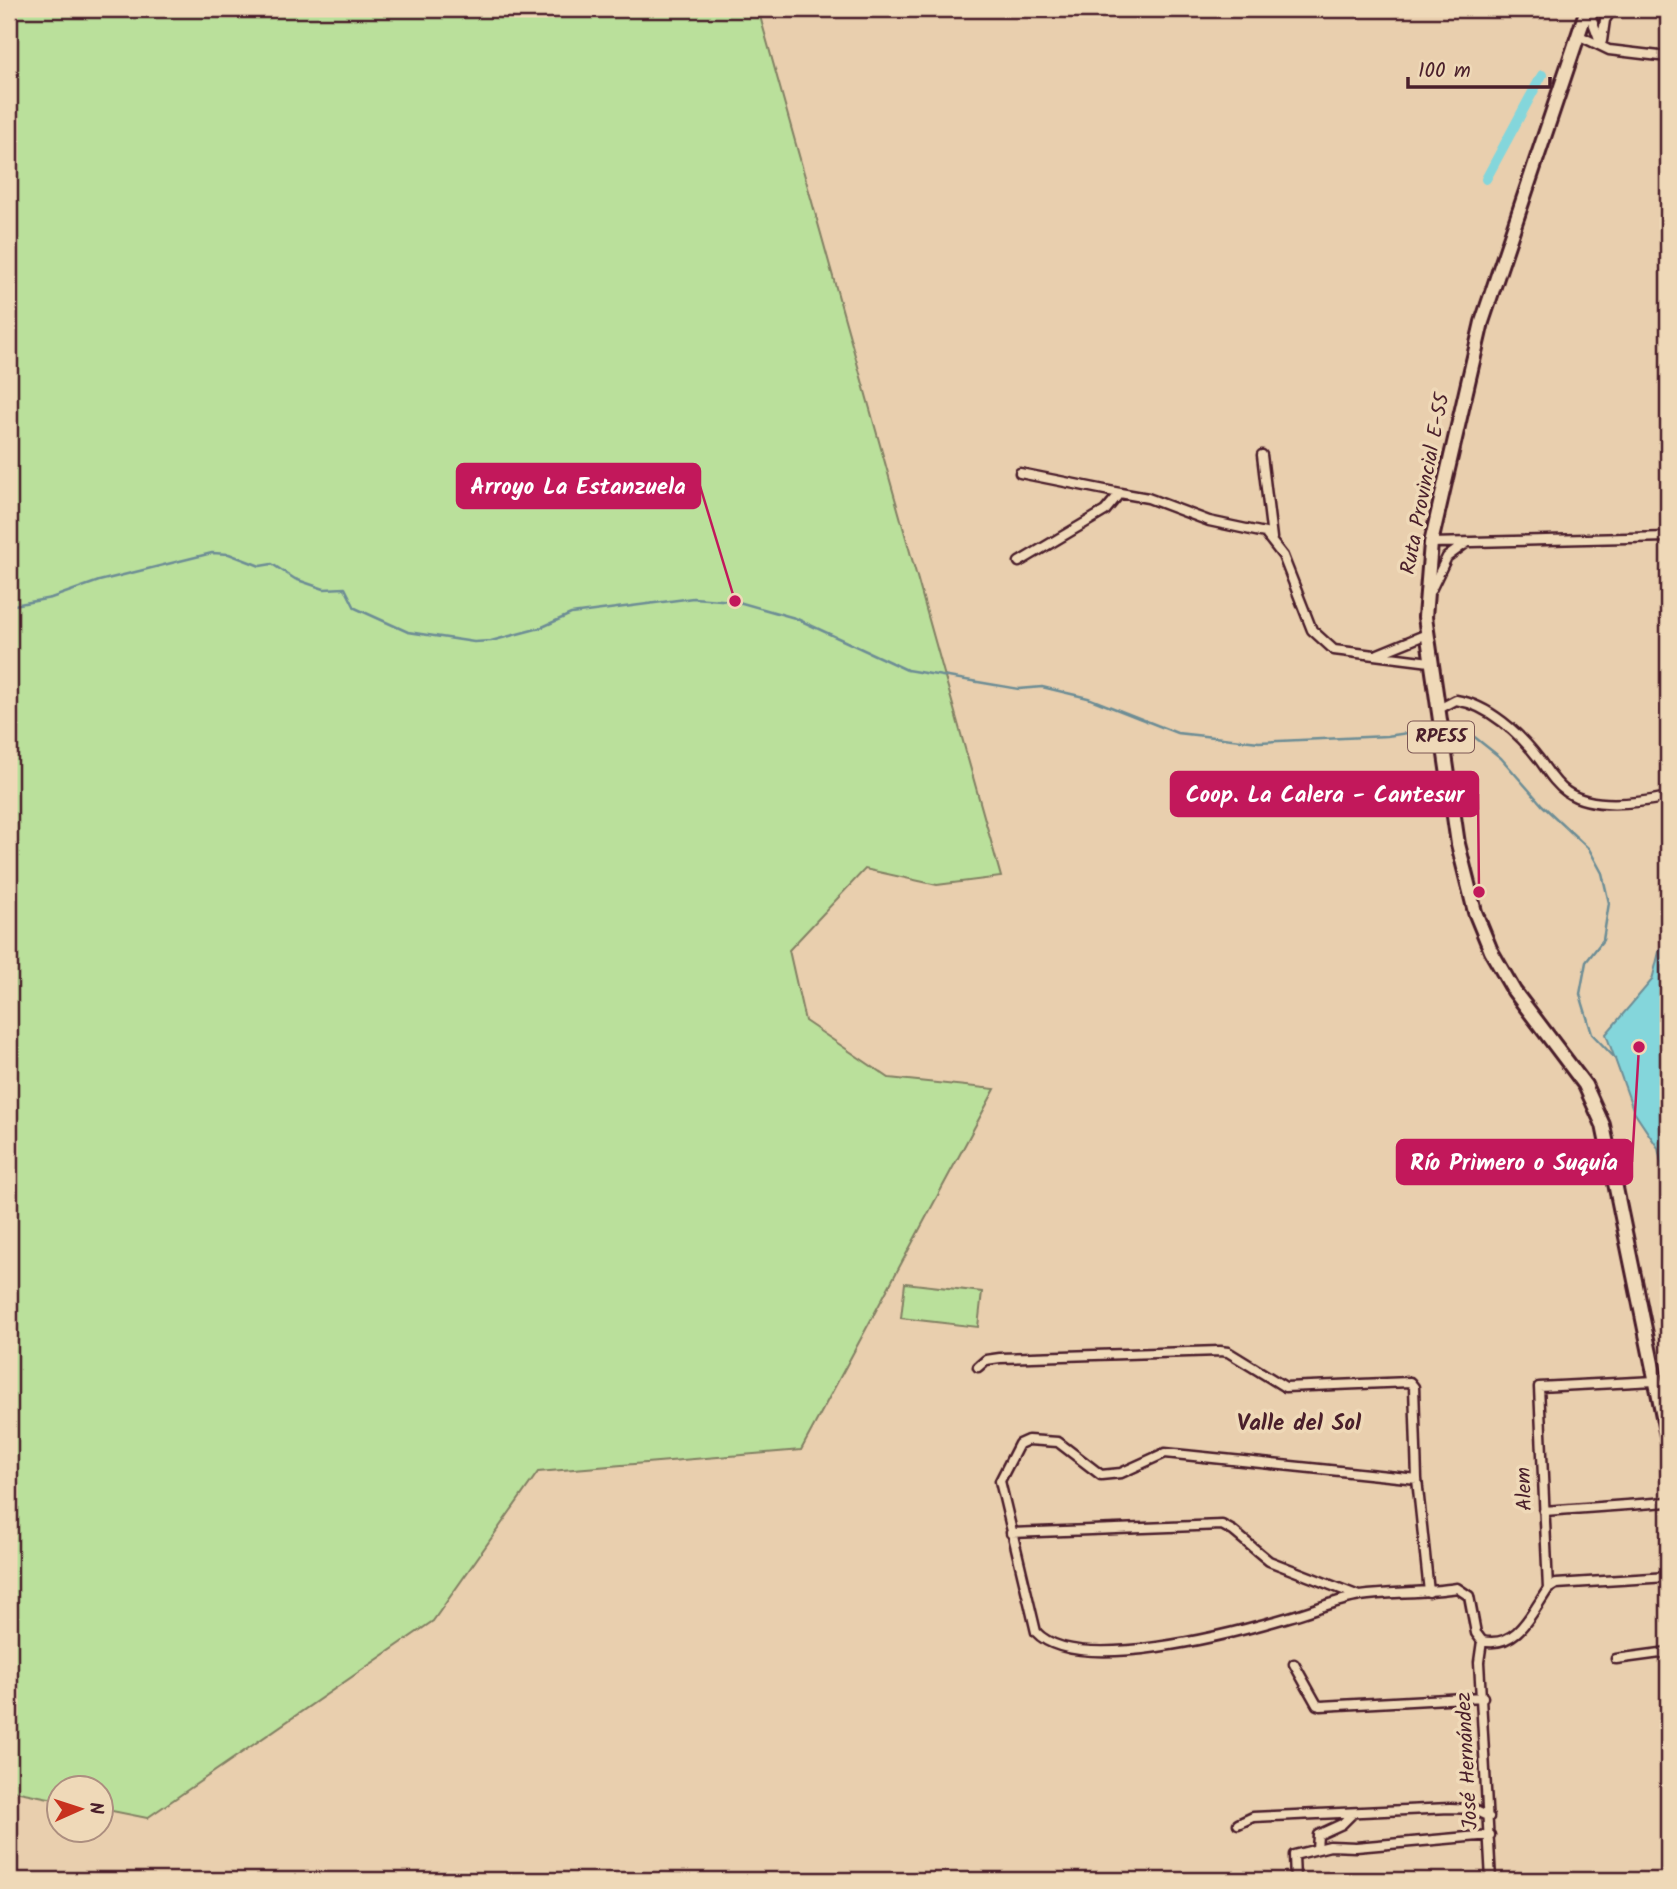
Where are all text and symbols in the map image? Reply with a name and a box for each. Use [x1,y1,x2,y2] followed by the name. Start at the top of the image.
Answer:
[1408,46,1549,90] scale bar
[1418,55,1471,88] text: 100 m
[1392,389,1460,577] street label: Ruta Provincial E-55
[457,464,700,508] callout: Arroyo La Estanzuela
[470,470,686,506] text: Arroyo La Estanzuela
[1408,722,1474,752] road number: RPE55
[1171,772,1478,816] callout: Coop. La Calera - Cantesur
[1186,778,1466,814] text: Coop. La Calera - Cantesur
[1397,1140,1632,1184] callout: Río Primero o Suquía
[1410,1146,1618,1182] text: Río Primero o Suquía
[1237,1406,1362,1442] district label: Valle del Sol
[1508,1466,1542,1512] street label: Alem
[1448,1691,1488,1831] street label: José Hernández
[46,1773,116,1843] north arrow
[80,1801,110,1815] text: N

